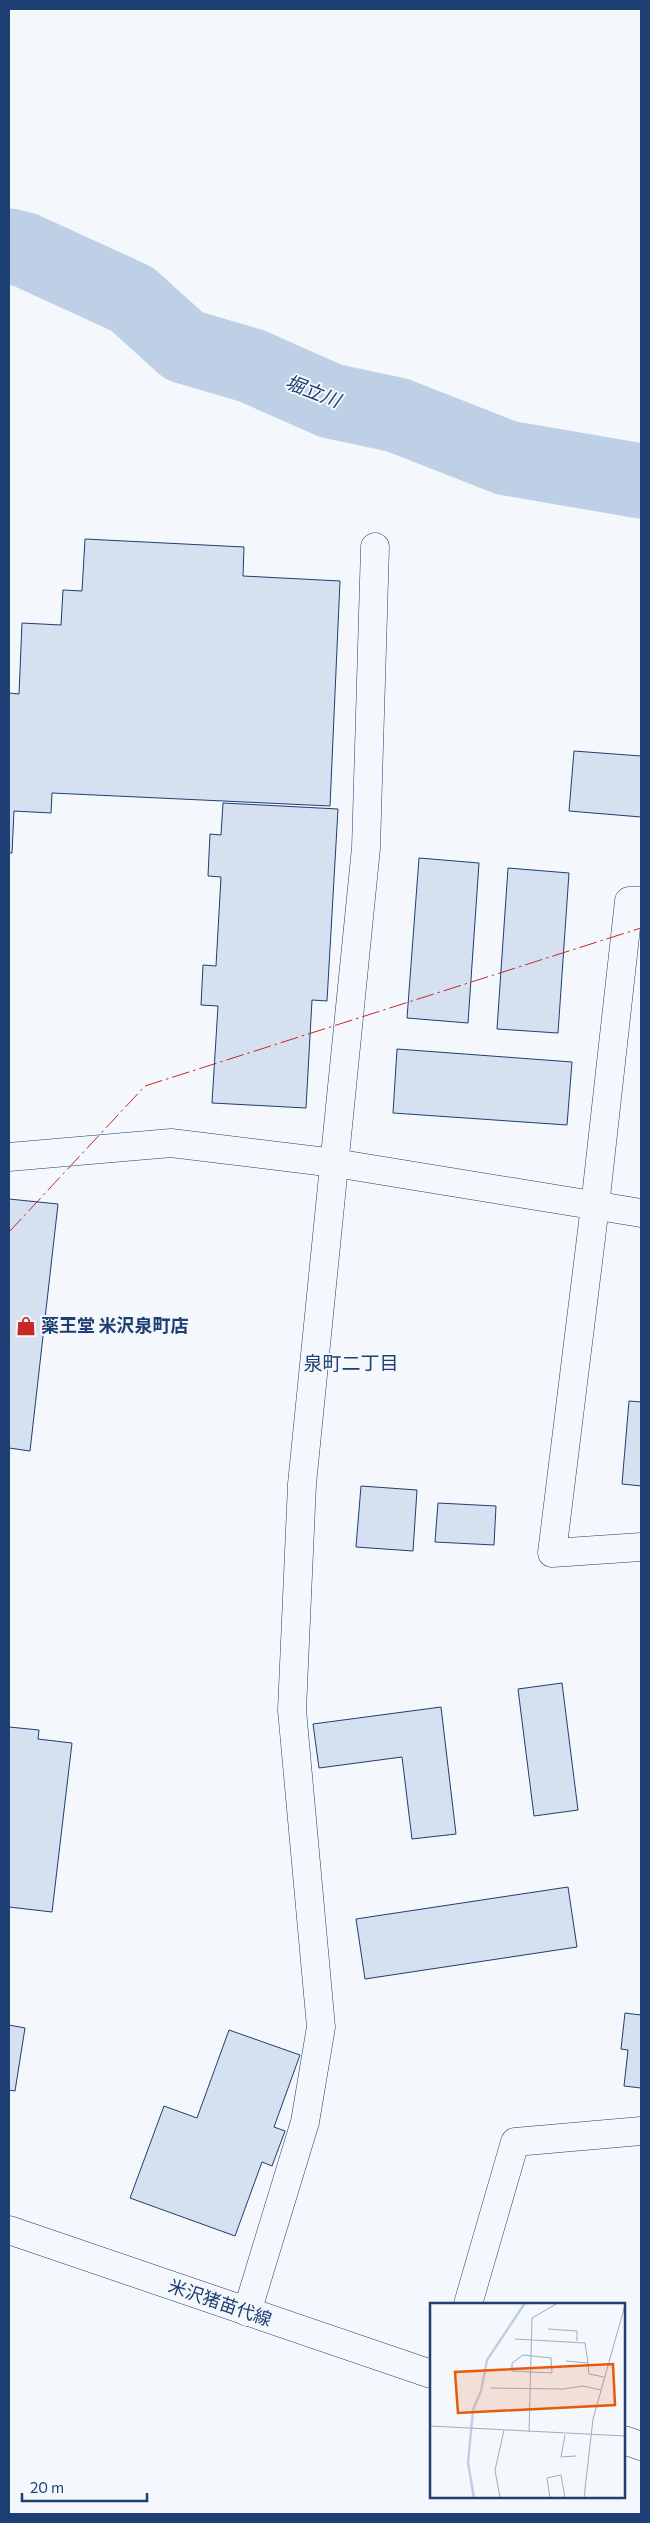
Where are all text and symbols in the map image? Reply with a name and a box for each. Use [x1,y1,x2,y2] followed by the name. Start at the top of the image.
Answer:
[282,370,346,412] water label: 堀立川
[41,1314,188,1336] place label: 薬王堂 米沢泉町店
[15,1315,37,1337] shop icon: 薬王堂 米沢泉町店
[303,1351,399,1374] district label: 泉町二丁目
[166,2274,275,2330] street label: 米沢猪苗代線
[430,2303,625,2498] inset map
[22,2470,148,2502] scale bar
[30,2478,64,2496] text: 20 m

